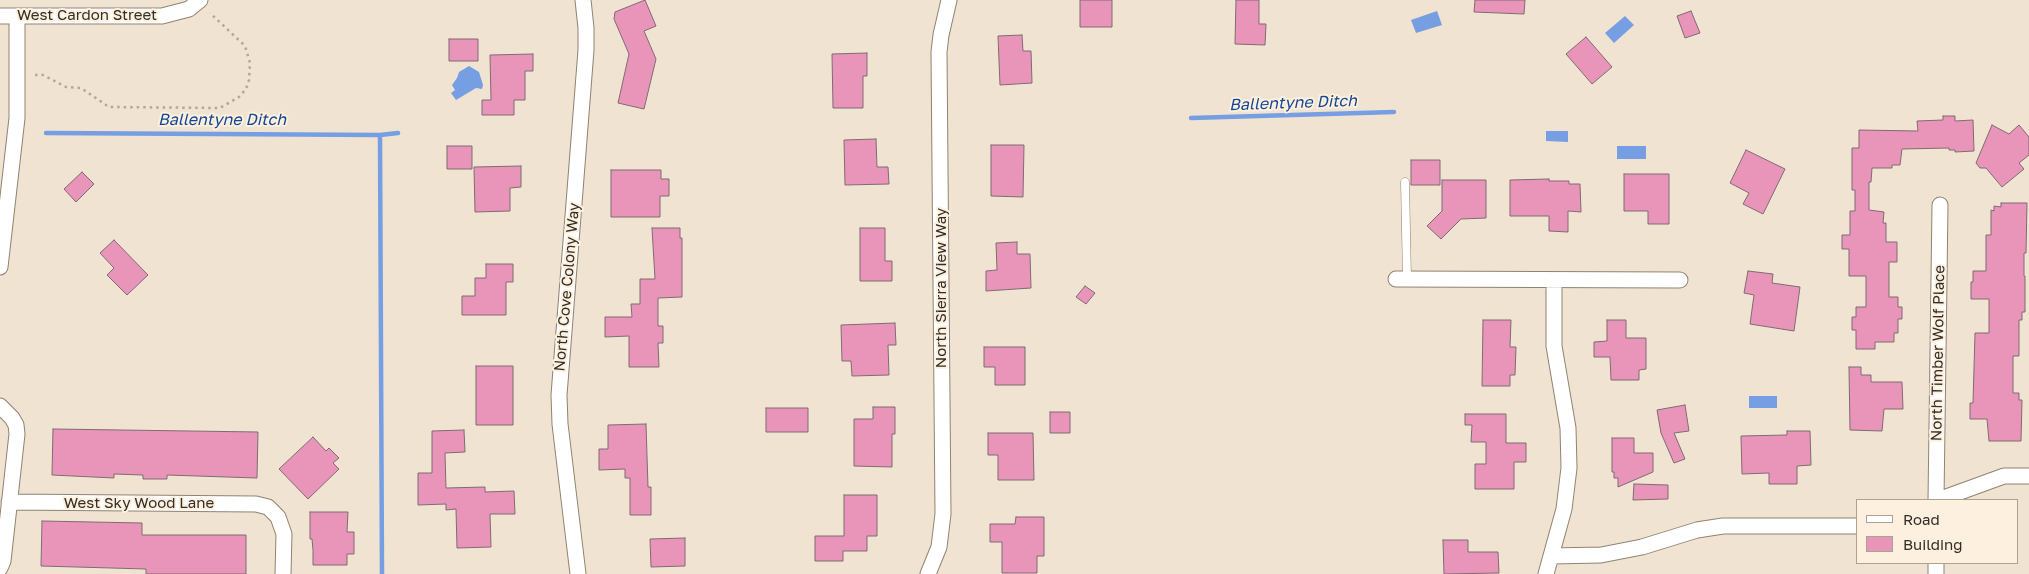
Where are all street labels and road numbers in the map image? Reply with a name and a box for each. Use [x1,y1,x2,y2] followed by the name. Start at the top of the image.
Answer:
[17,6,157,24] street label: West Cardon Street
[551,202,583,372] street label: North Cove Colony Way
[932,208,950,368] street label: North Sierra View Way
[1927,265,1949,441] street label: North Timber Wolf Place
[64,494,214,512] street label: West Sky Wood Lane

